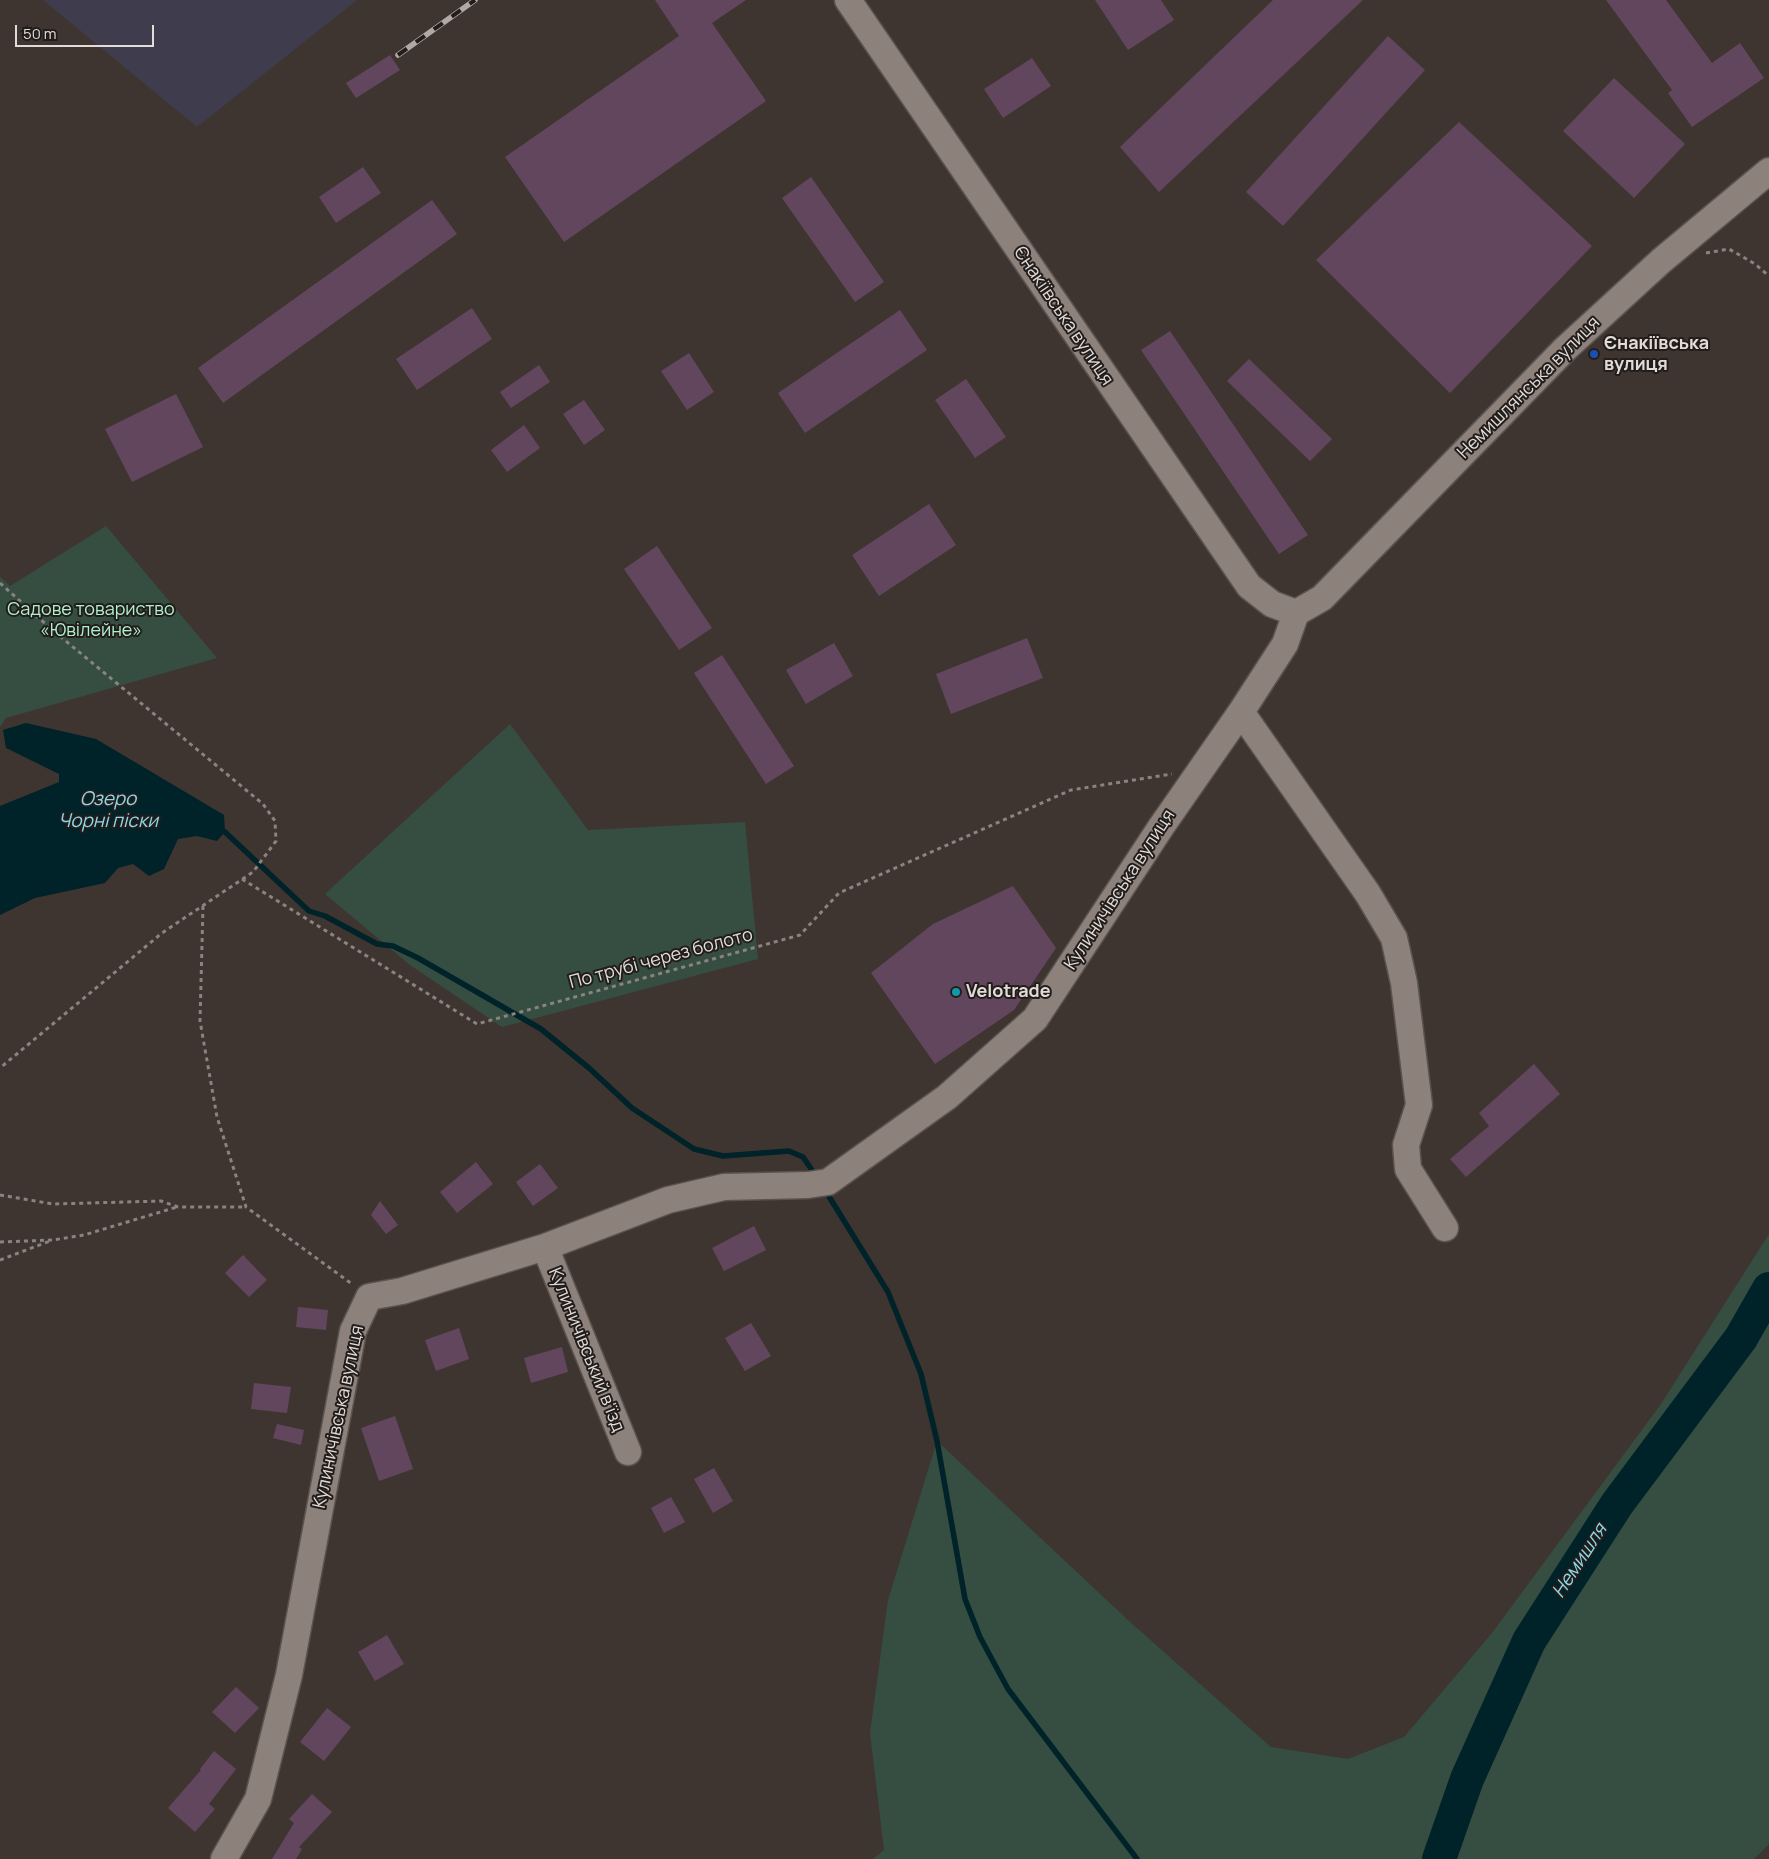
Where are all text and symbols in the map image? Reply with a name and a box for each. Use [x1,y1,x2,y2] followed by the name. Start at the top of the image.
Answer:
[18,15,156,47] scale bar
[23,23,57,44] text: 50 m
[1008,242,1118,390] street label: Єнакіївська вулиця
[1453,312,1605,464] street label: Немишлянська вулиця
[1604,333,1709,376] place label: Єнакіївська вулиця
[1588,348,1600,360] marker: Єнакіївська вулиця
[7,599,175,642] park label: Садове товариство «Ювілейне»
[58,789,158,833] water label: Озеро Чорні піски
[1060,806,1180,974] street label: Кулиничівська вулиця
[567,924,755,994] street label: По трубі через болото
[966,981,1051,1003] place label: Velotrade
[950,986,962,998] marker: Velotrade
[543,1265,629,1435] street label: Кулиничівський в'їзд
[309,1323,369,1511] street label: Кулиничівська вулиця
[1548,1520,1612,1602] water label: Немишля

